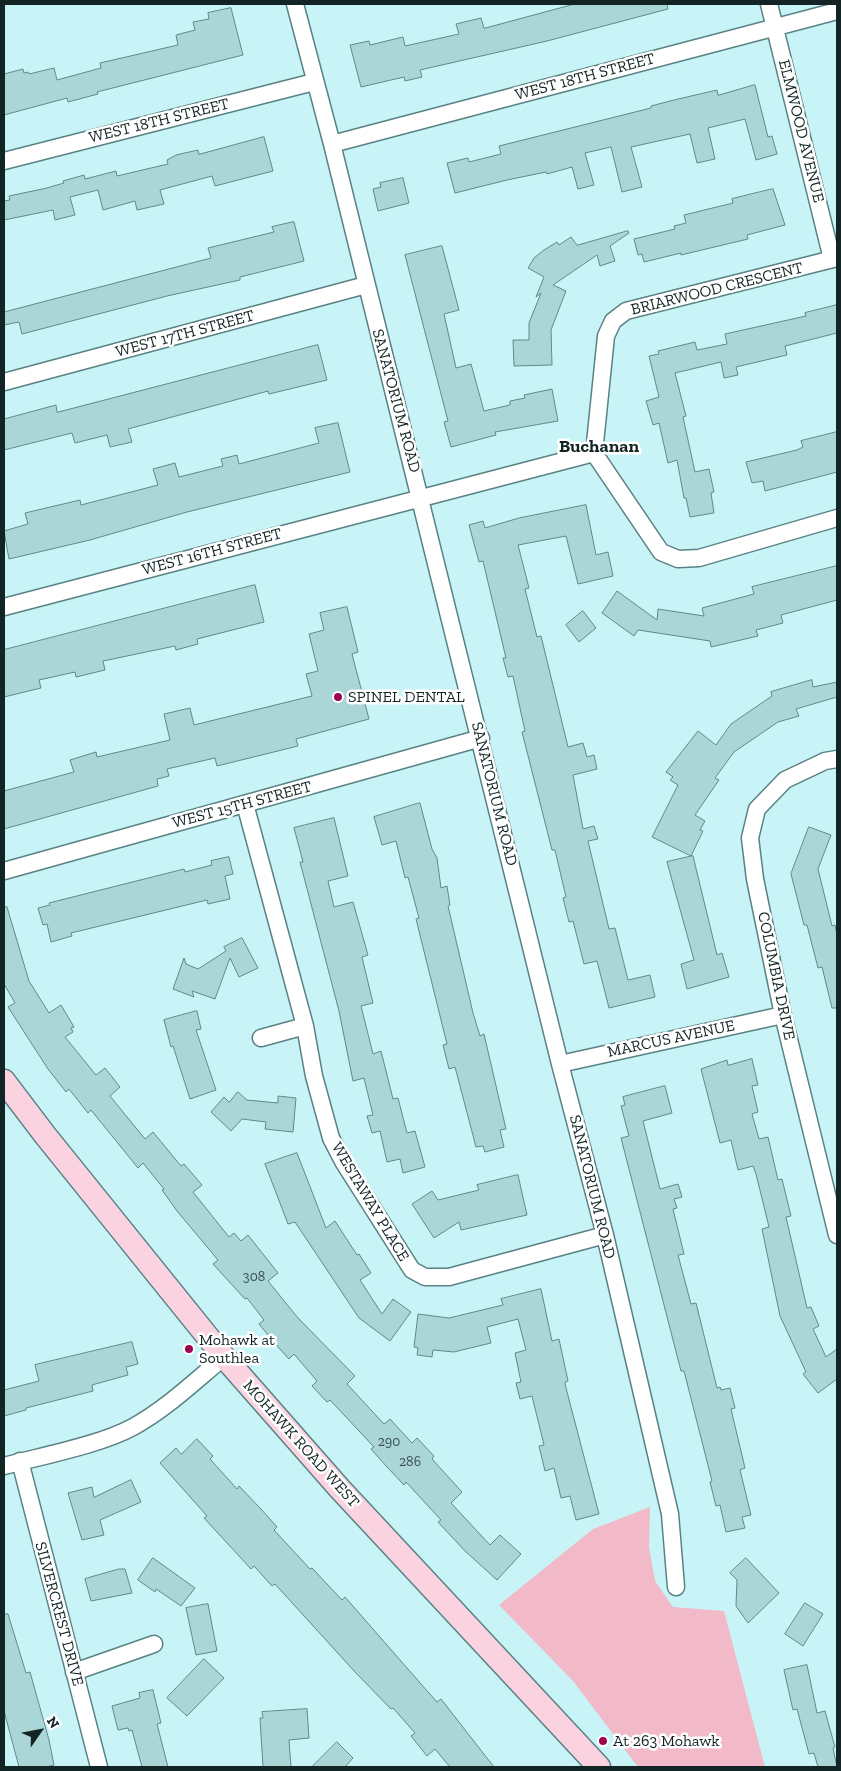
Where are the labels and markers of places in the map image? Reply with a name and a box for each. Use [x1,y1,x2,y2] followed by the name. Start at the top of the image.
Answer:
[348,687,465,707] place label: SPINEL DENTAL
[332,691,344,703] marker: SPINEL DENTAL
[199,1330,275,1368] place label: Mohawk at Southlea
[183,1343,195,1355] marker: Mohawk at Southlea
[613,1731,720,1751] place label: At 263 Mohawk
[597,1735,609,1747] marker: At 263 Mohawk

